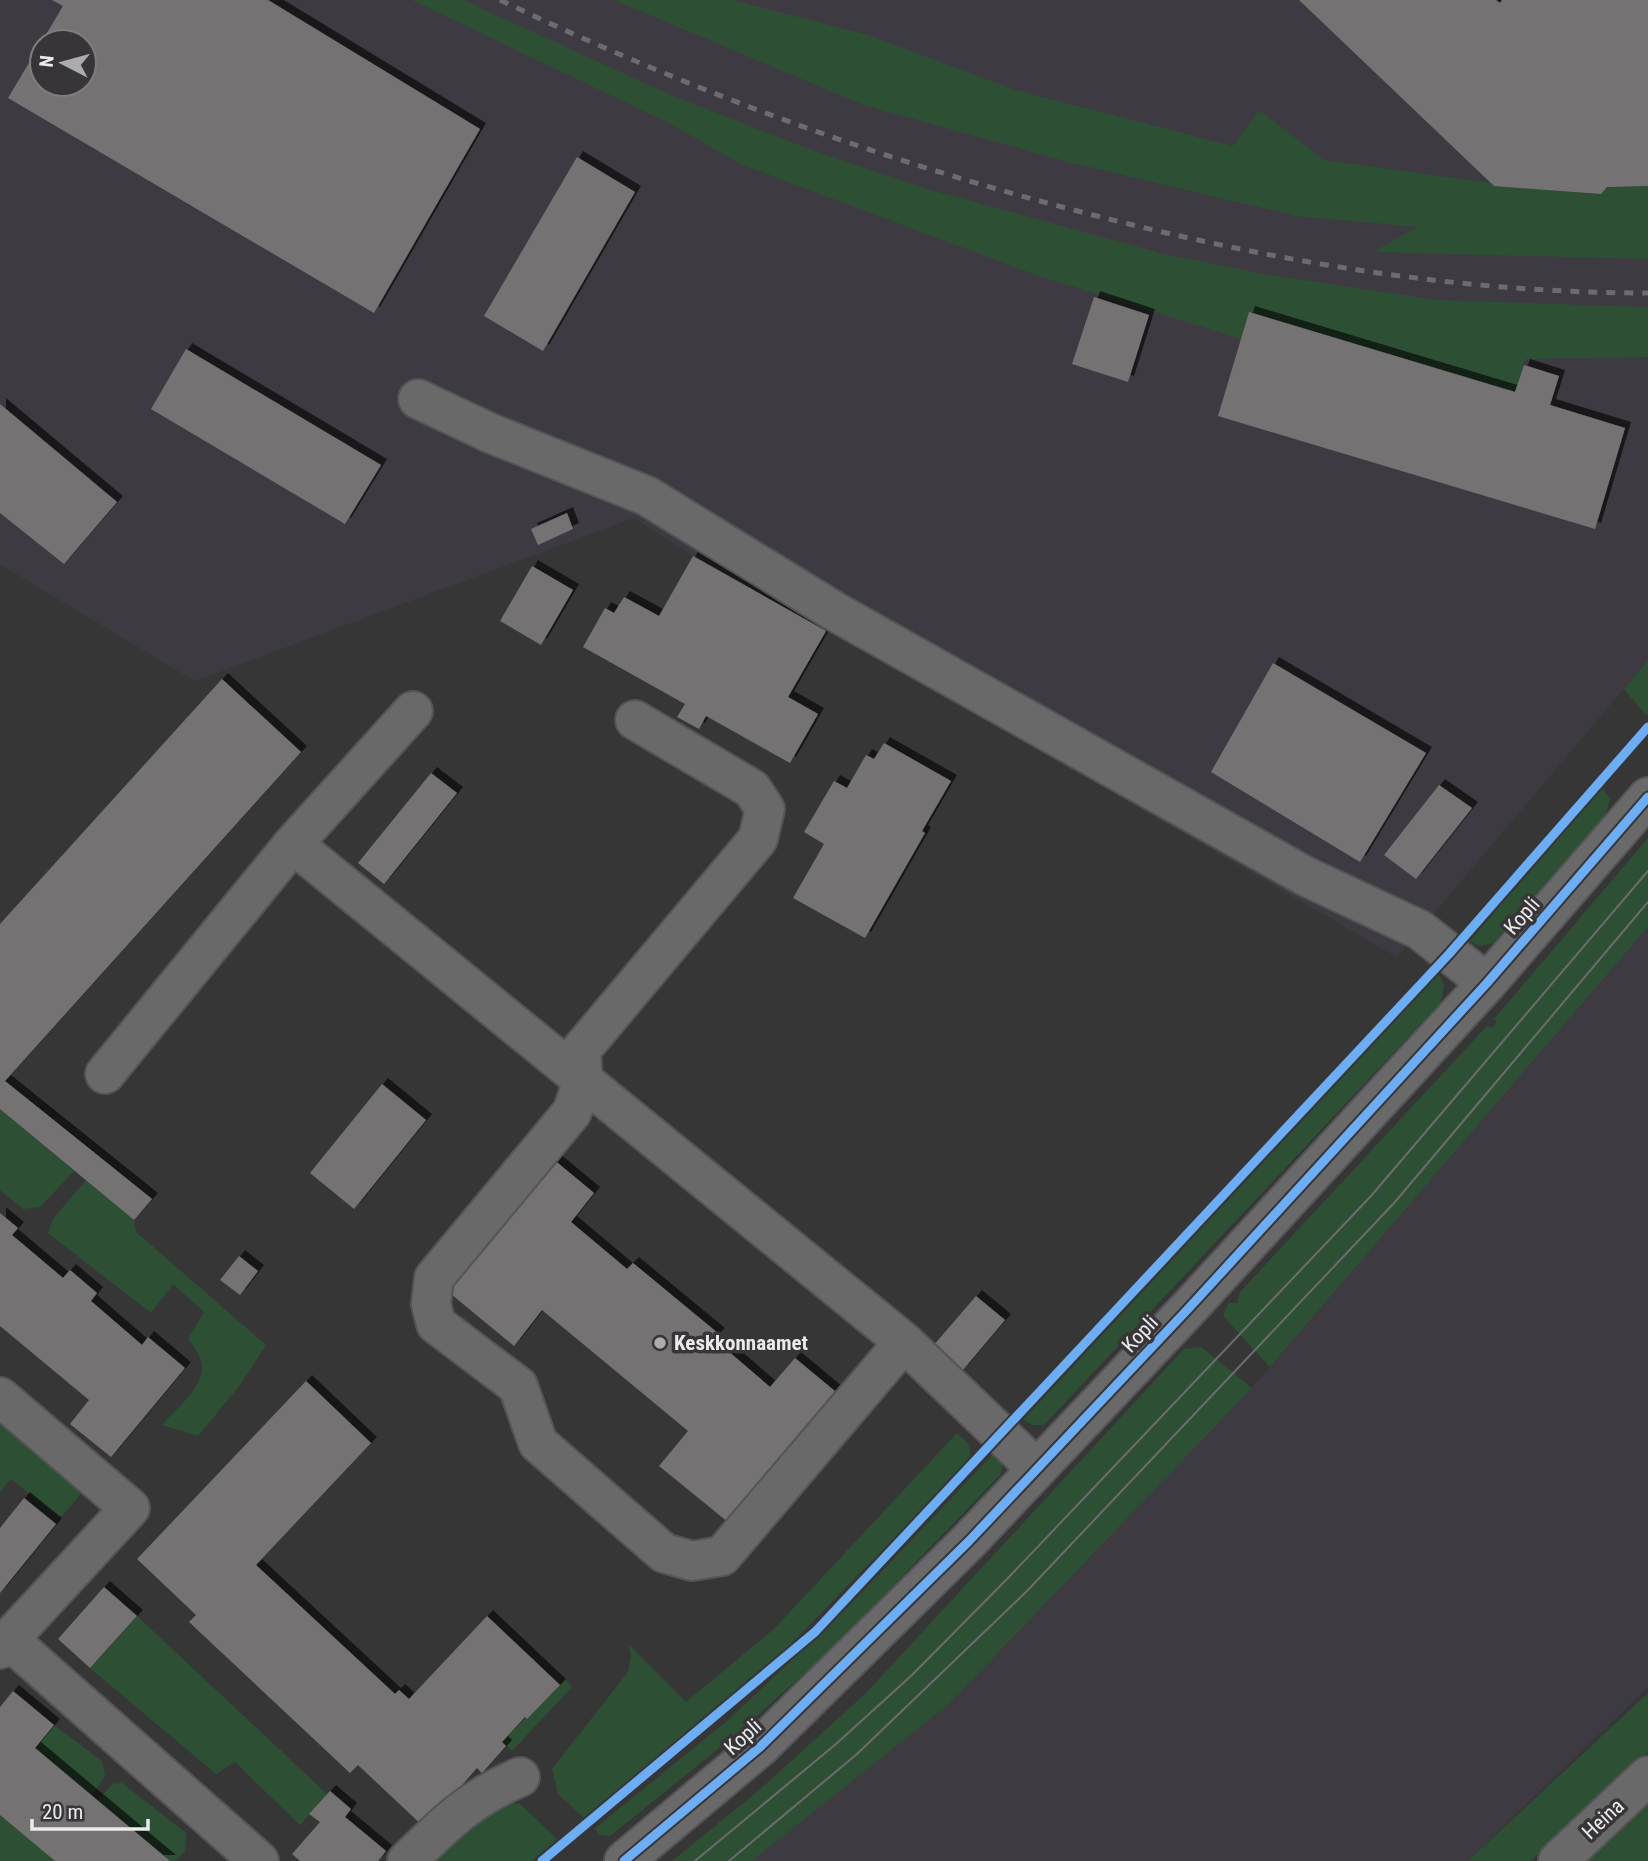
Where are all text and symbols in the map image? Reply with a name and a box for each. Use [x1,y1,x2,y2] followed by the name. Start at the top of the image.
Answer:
[28,28,98,98] north arrow
[35,54,59,68] text: N
[1499,892,1545,940] street label: Kopli
[1117,1311,1163,1357] street label: Kopli
[674,1331,808,1355] place label: Keskkonnaamet
[652,1335,668,1351] marker: Keskkonnaamet
[719,1714,767,1760] street label: Kopli
[32,1787,147,1831] scale bar
[1577,1794,1629,1844] street label: Heina
[42,1800,83,1824] text: 20 m

